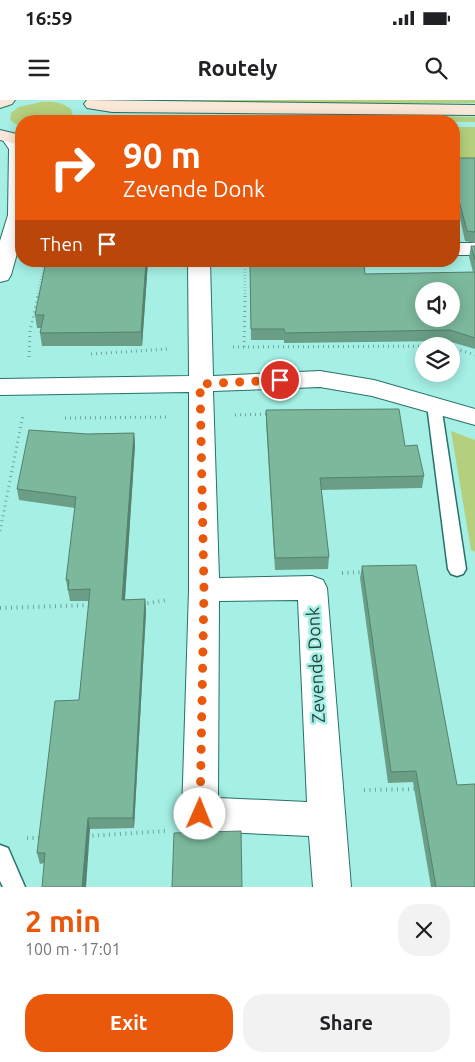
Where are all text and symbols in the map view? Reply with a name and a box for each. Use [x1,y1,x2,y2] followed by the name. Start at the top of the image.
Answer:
[25,7,73,29] text: 16:59
[25,54,53,82] icon: menu
[422,54,450,82] icon: search
[197,55,278,80] text: Routely
[40,135,105,200] icon: right
[123,135,201,175] text: 90 m
[123,176,265,201] text: Zevende Donk
[93,230,121,258] icon: arrive
[40,233,83,255] text: Then
[415,282,460,382] map controls
[415,282,460,327] button: sound
[415,337,460,382] button: layers
[259,359,301,401] pin
[266,366,294,394] icon: arrive
[302,606,328,724] street label: Zevende Donk
[173,787,225,839] position arrow
[25,904,101,938] text: 2 min
[398,904,450,956] button: close
[25,940,121,958] text: 100 m · 17:01
[25,994,233,1052] button: Exit
[243,994,450,1052] button: Share

